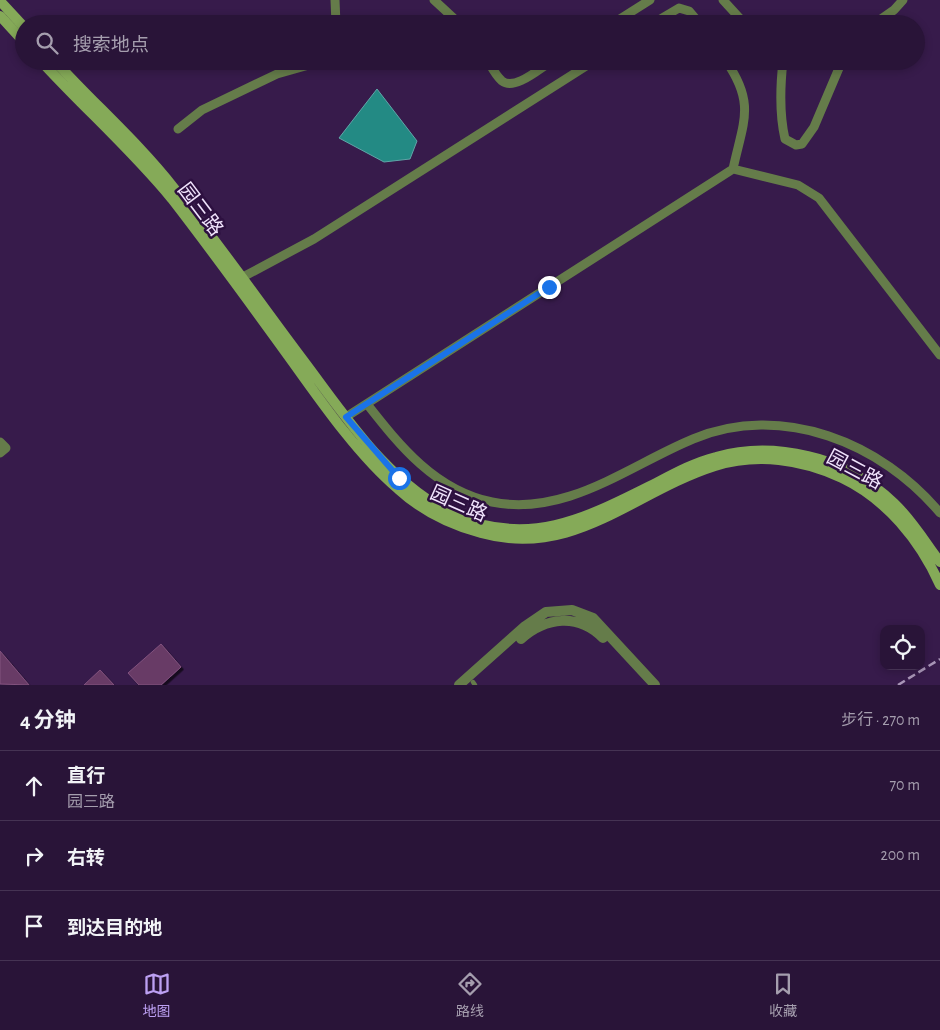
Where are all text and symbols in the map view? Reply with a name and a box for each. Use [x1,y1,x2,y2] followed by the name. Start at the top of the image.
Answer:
[15,15,925,70] search box
[33,29,61,57] icon: search
[73,36,149,55] text: 搜索地点
[174,179,227,240] street label: 园三路
[538,276,561,299] route end
[823,446,886,493] street label: 园三路
[388,467,411,490] route start
[427,482,490,525] street label: 园三路
[880,625,925,670] map controls
[880,625,925,670] button: locate
[20,710,76,731] text: 4 分钟
[841,712,920,728] text: 步行 · 270 m
[67,767,105,786] text: 直行
[20,772,48,800] icon: ahead
[889,777,920,793] text: 70 m
[67,794,115,810] text: 园三路
[20,842,48,870] icon: right
[880,847,920,863] text: 200 m
[67,849,105,868] text: 右转
[20,912,48,940] icon: arrive
[67,919,162,938] text: 到达目的地
[143,970,171,1021] tab: 地图
[456,970,484,1021] tab: 路线
[769,970,797,1021] tab: 收藏

